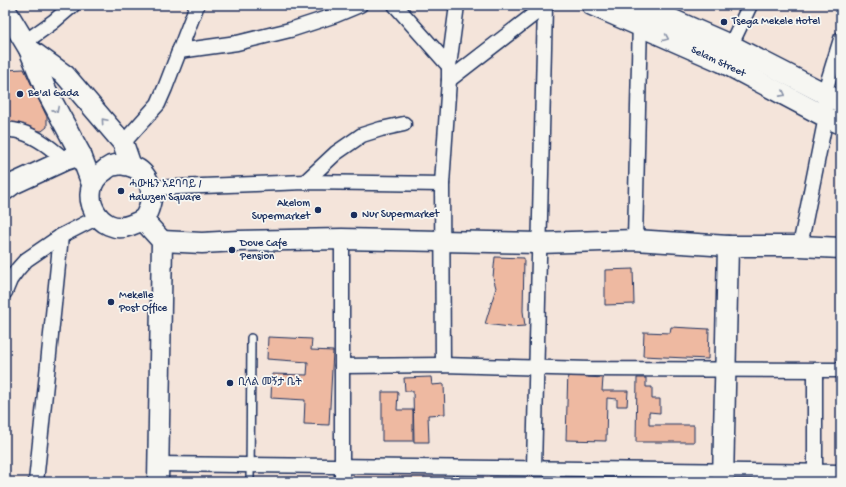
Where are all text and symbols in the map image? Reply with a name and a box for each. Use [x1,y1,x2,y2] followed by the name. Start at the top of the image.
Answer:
[731,16,821,28] place label: Tsega Mekele Hotel
[719,17,729,27] marker: Tsega Mekele Hotel
[662,33,670,41] one-way arrow
[689,44,749,81] street label: Selam Street
[27,88,80,100] place label: Be'al Gada
[15,89,25,99] marker: Be'al Gada
[779,90,787,97] one-way arrow
[51,106,59,113] one-way arrow
[102,118,109,126] one-way arrow
[129,179,202,204] place label: ሓውዜን አደባባይ / Hawzen Square
[116,186,126,196] marker: ሓውዜን አደባባይ / Hawzen Square
[252,198,312,223] place label: Akelom Supermarket
[313,205,323,215] marker: Akelom Supermarket
[362,209,440,221] place label: Nur Supermarket
[349,210,359,220] marker: Nur Supermarket
[239,237,287,263] place label: Dove Cafe Pension
[227,245,237,255] marker: Dove Cafe Pension
[118,290,167,315] place label: Mekelle Post Office
[106,297,116,307] marker: Mekelle Post Office
[238,376,302,389] place label: ቢላል መኝታ ቤት
[225,378,235,388] marker: ቢላል መኝታ ቤት

